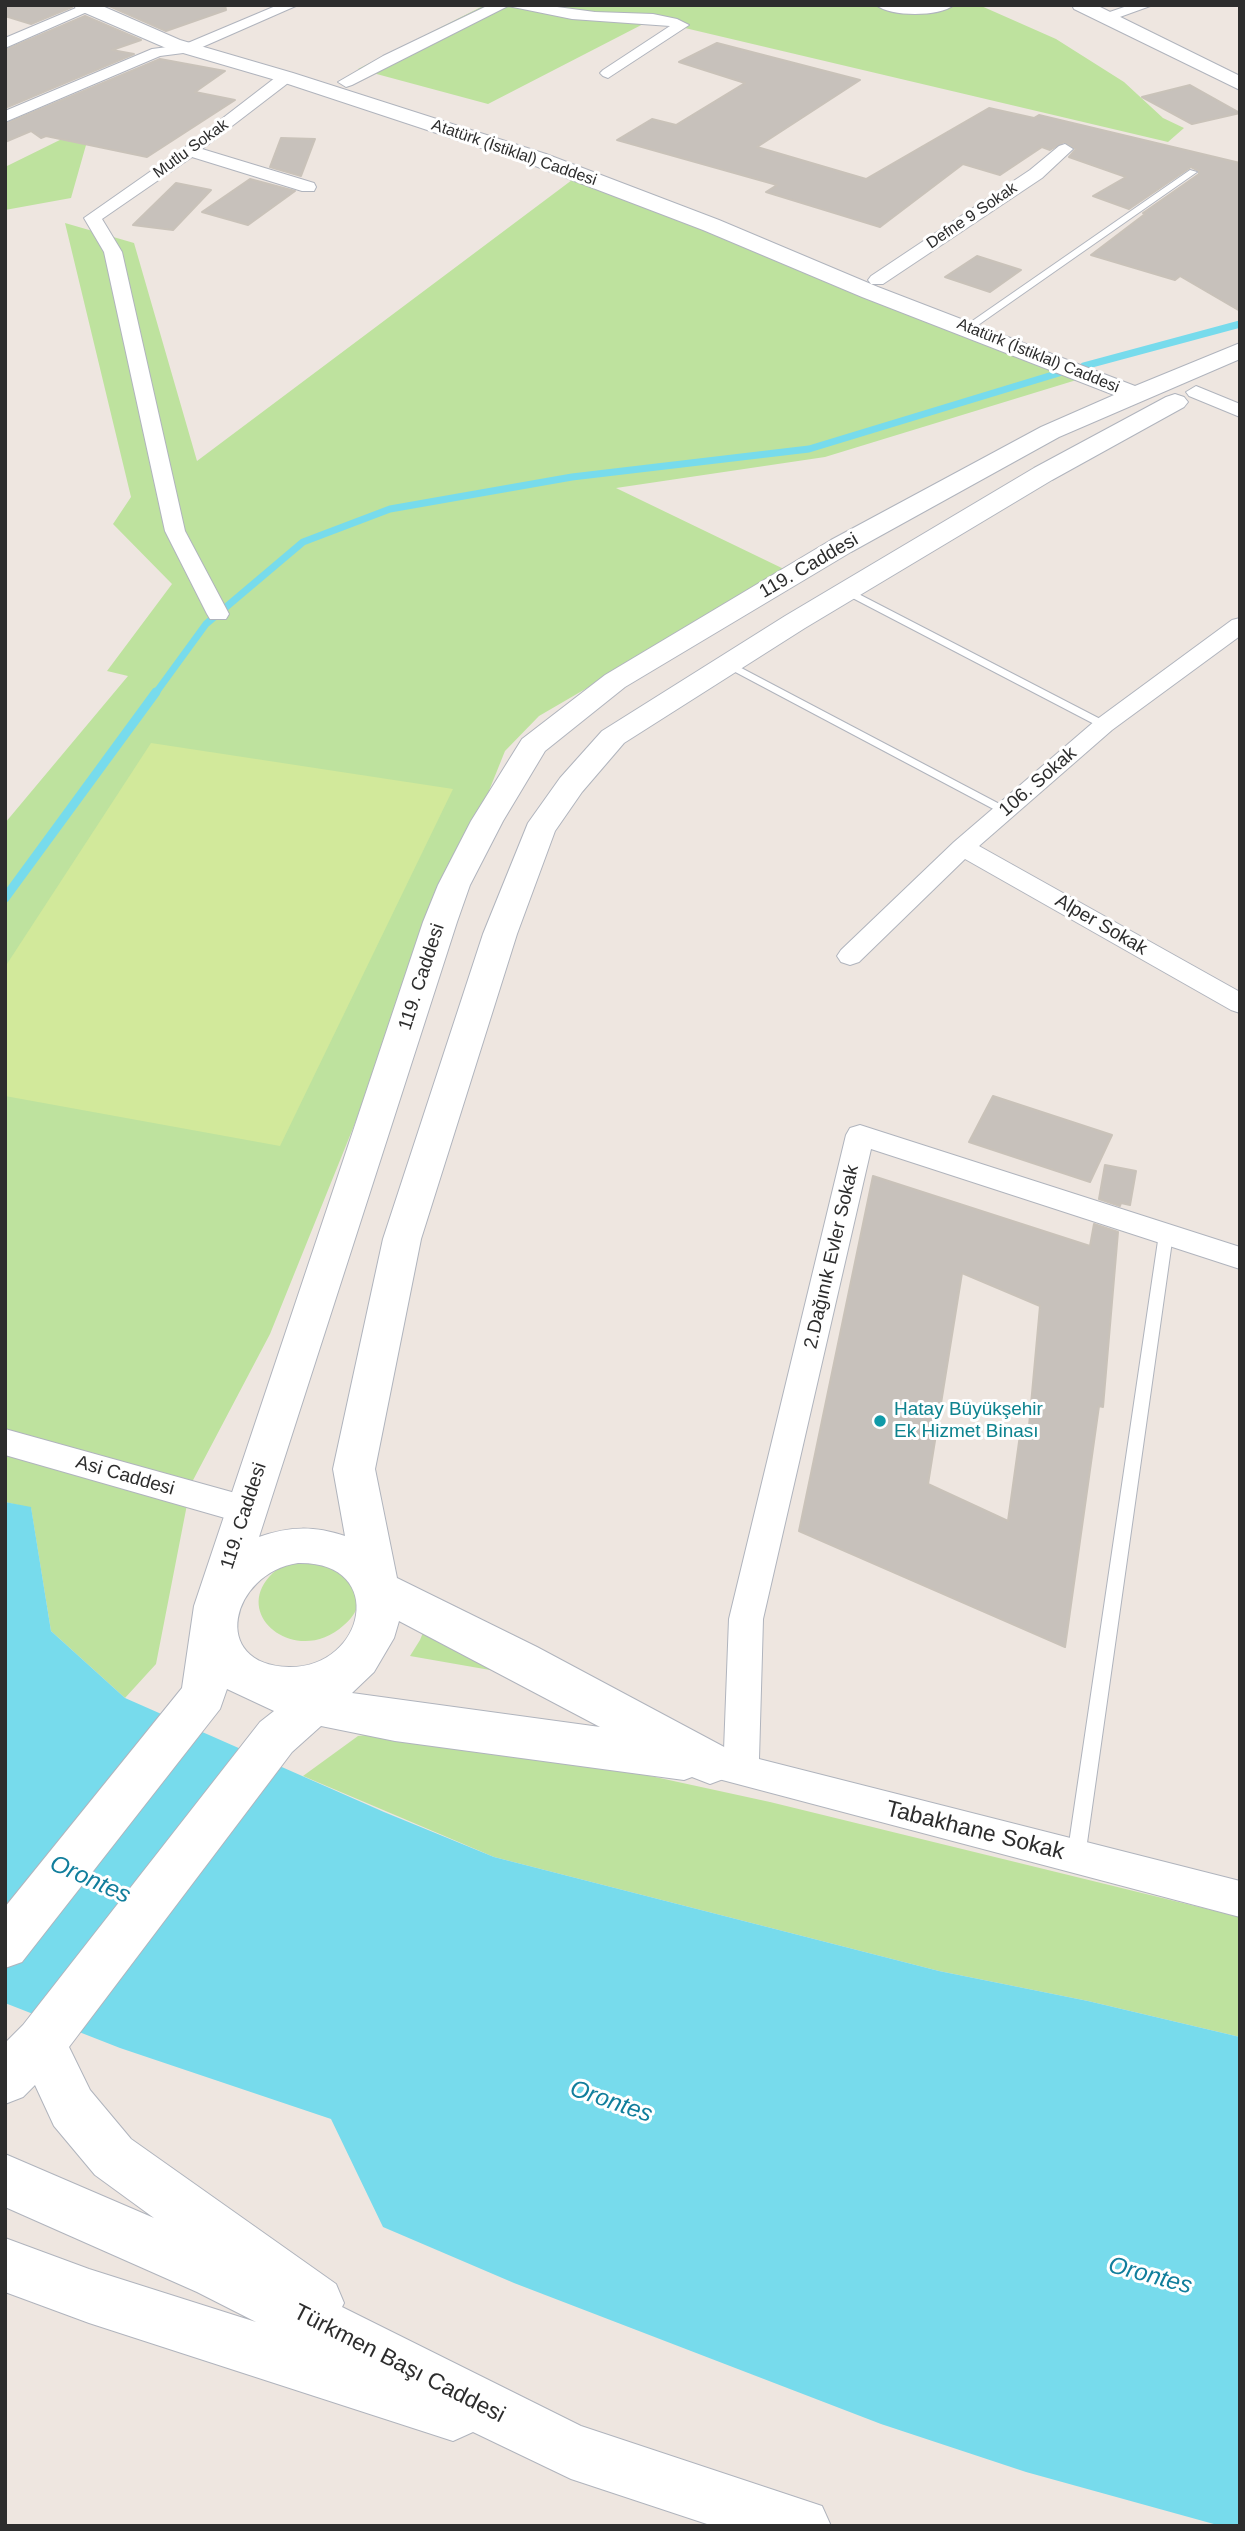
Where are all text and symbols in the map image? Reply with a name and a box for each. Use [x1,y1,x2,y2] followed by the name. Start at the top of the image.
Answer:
[150,115,232,183] street label: Mutlu Sokak
[429,116,599,190] street label: Atatürk (İstiklal) Caddesi
[923,179,1021,253] street label: Defne 9 Sokak
[954,315,1122,397] street label: Atatürk (İstiklal) Caddesi
[755,528,863,604] street label: 119. Caddesi
[995,742,1081,822] street label: 106. Sokak
[1051,890,1151,960] street label: Alper Sokak
[394,921,450,1033] street label: 119. Caddesi
[800,1163,864,1351] street label: 2.Dağınık Evler Sokak
[894,1399,1043,1443] place label: Hatay Büyükşehir Ek Hizmet Binası
[872,1413,888,1429] marker: Hatay Büyükşehir Ek Hizmet Binası
[73,1451,177,1501] street label: Asi Caddesi
[216,1460,272,1572] street label: 119. Caddesi
[883,1795,1067,1867] street label: Tabakhane Sokak
[45,1849,135,1911] water label: Orontes
[566,2074,656,2130] water label: Orontes
[1105,2251,1195,2301] water label: Orontes
[289,2299,509,2429] street label: Türkmen Başı Caddesi

